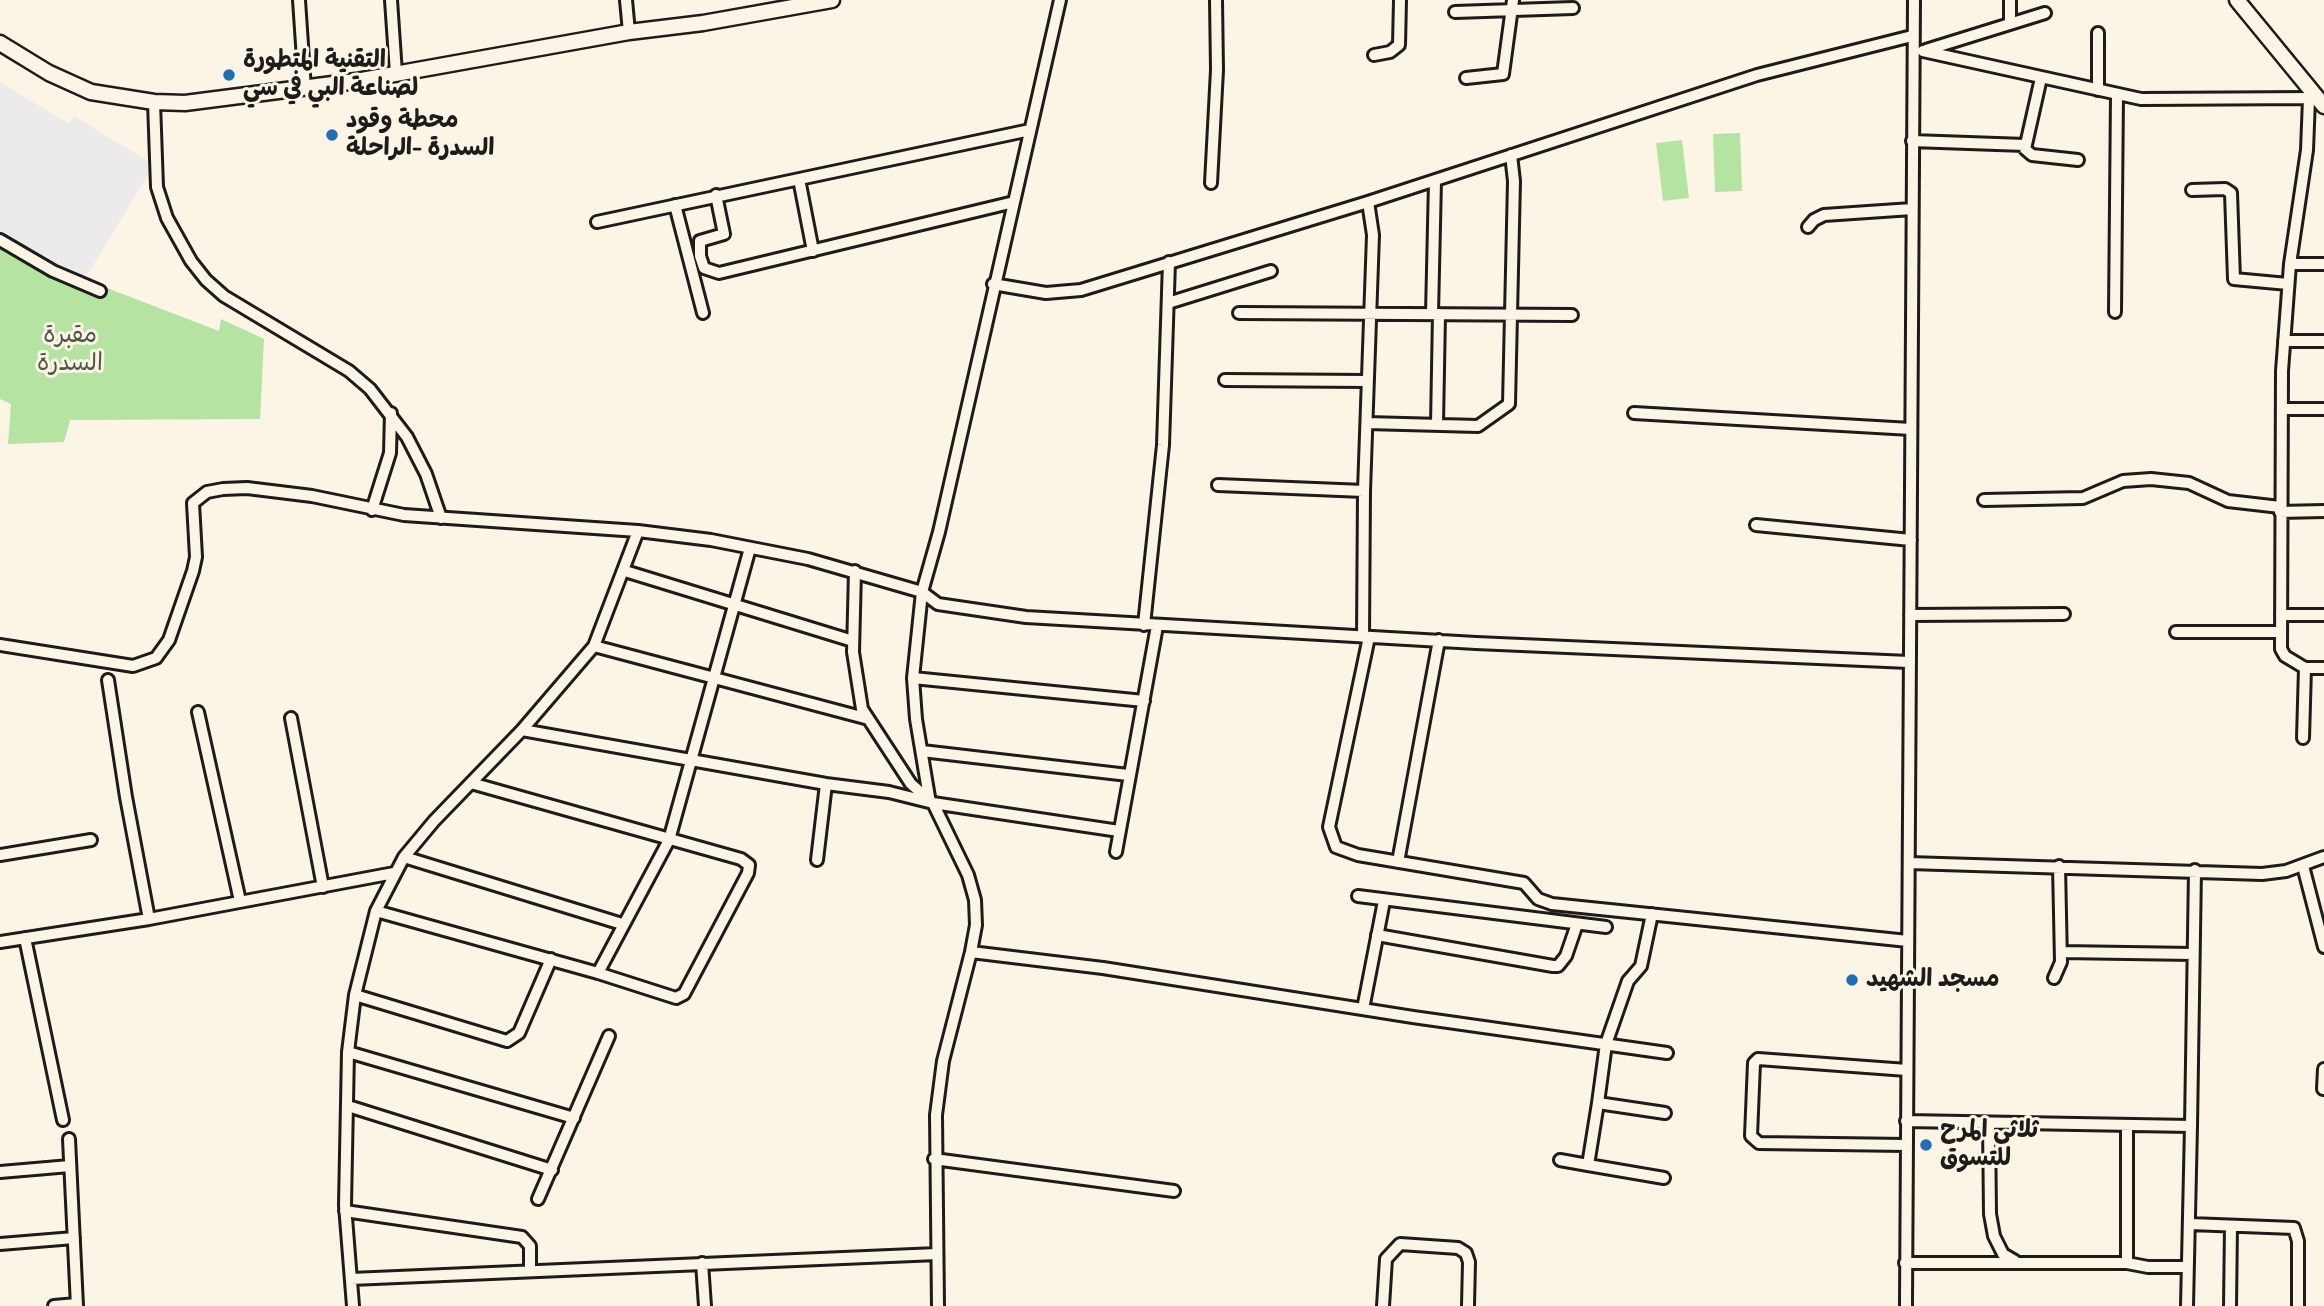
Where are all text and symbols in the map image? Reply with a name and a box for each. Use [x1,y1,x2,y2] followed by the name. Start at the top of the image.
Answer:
[243,47,418,103] place label: التقنية المتطورة لصناعة البي في سي
[221,67,237,83] marker: التقنية المتطورة لصناعة البي في سي
[346,107,495,163] place label: محطة وقود السدرة -الراحلة
[324,127,340,143] marker: محطة وقود السدرة -الراحلة
[37,322,103,378] park label: مقبرة السدرة
[1866,966,1999,994] place label: مسجد الشهيد
[1844,972,1860,988] marker: مسجد الشهيد
[1940,1117,2038,1173] place label: ثلاثي المرح للتسوق
[1918,1137,1934,1153] marker: ثلاثي المرح للتسوق

